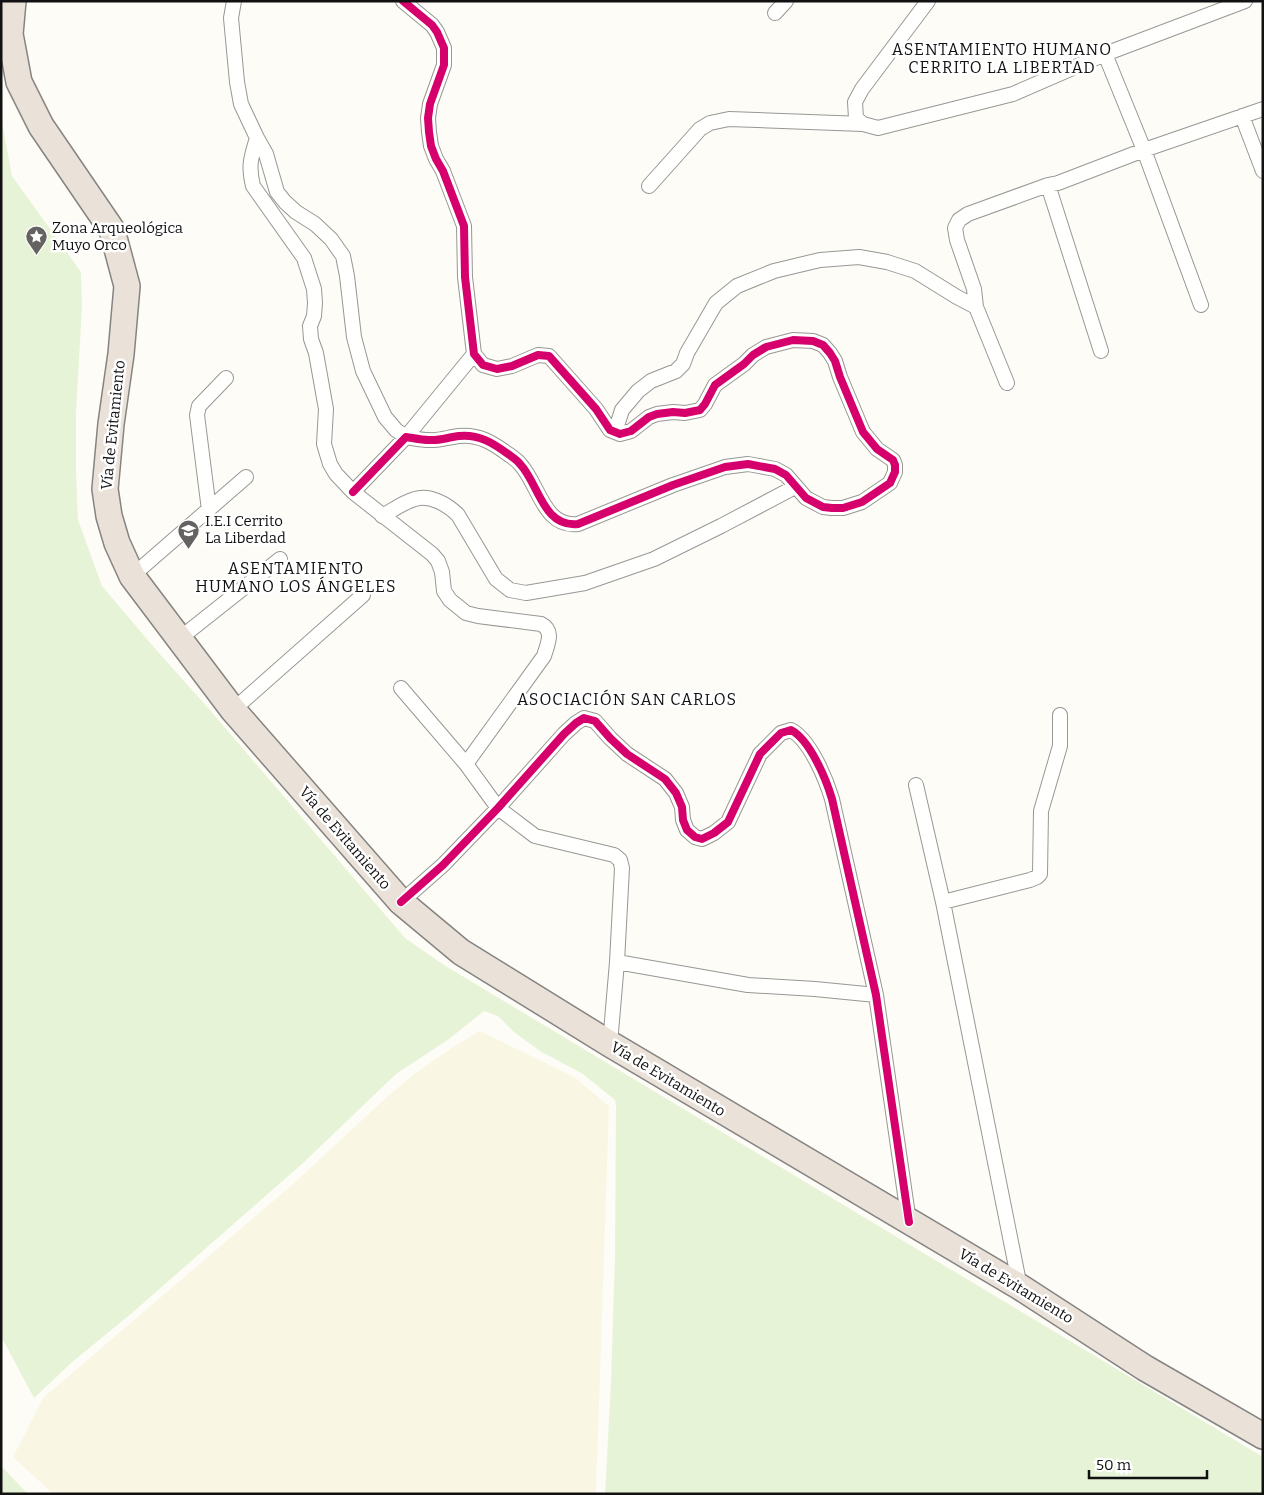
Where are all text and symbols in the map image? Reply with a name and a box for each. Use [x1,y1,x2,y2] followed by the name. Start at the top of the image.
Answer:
[892,40,1112,77] district label: ASENTAMIENTO HUMANO CERRITO LA LIBERTAD
[52,219,183,254] place label: Zona Arqueológica Muyo Orco
[24,225,48,256] place icon: Zona Arqueológica Muyo Orco
[97,359,129,491] street label: Vía de Evitamiento
[205,512,286,547] place label: I.E.I Cerrito La Liberdad
[177,518,201,549] school or university icon: I.E.I Cerrito La Liberdad
[195,559,397,596] district label: ASENTAMIENTO HUMANO LOS ÁNGELES
[517,689,737,709] district label: ASOCIACIÓN SAN CARLOS
[295,783,395,893] street label: Vía de Evitamiento
[607,1038,729,1120] street label: Vía de Evitamiento
[955,1245,1077,1327] street label: Vía de Evitamiento
[1089,1448,1206,1480] scale bar
[1096,1456,1132,1474] text: 50 m

